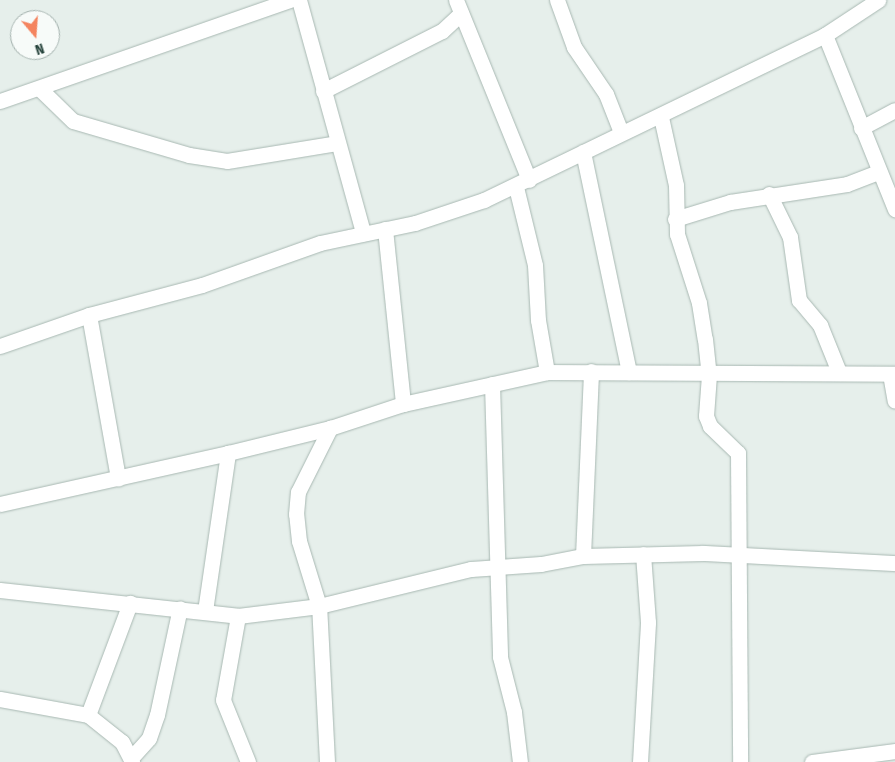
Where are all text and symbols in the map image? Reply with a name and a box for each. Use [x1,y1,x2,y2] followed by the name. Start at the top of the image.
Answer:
[10,10,60,60] north arrow
[33,39,46,58] text: N

